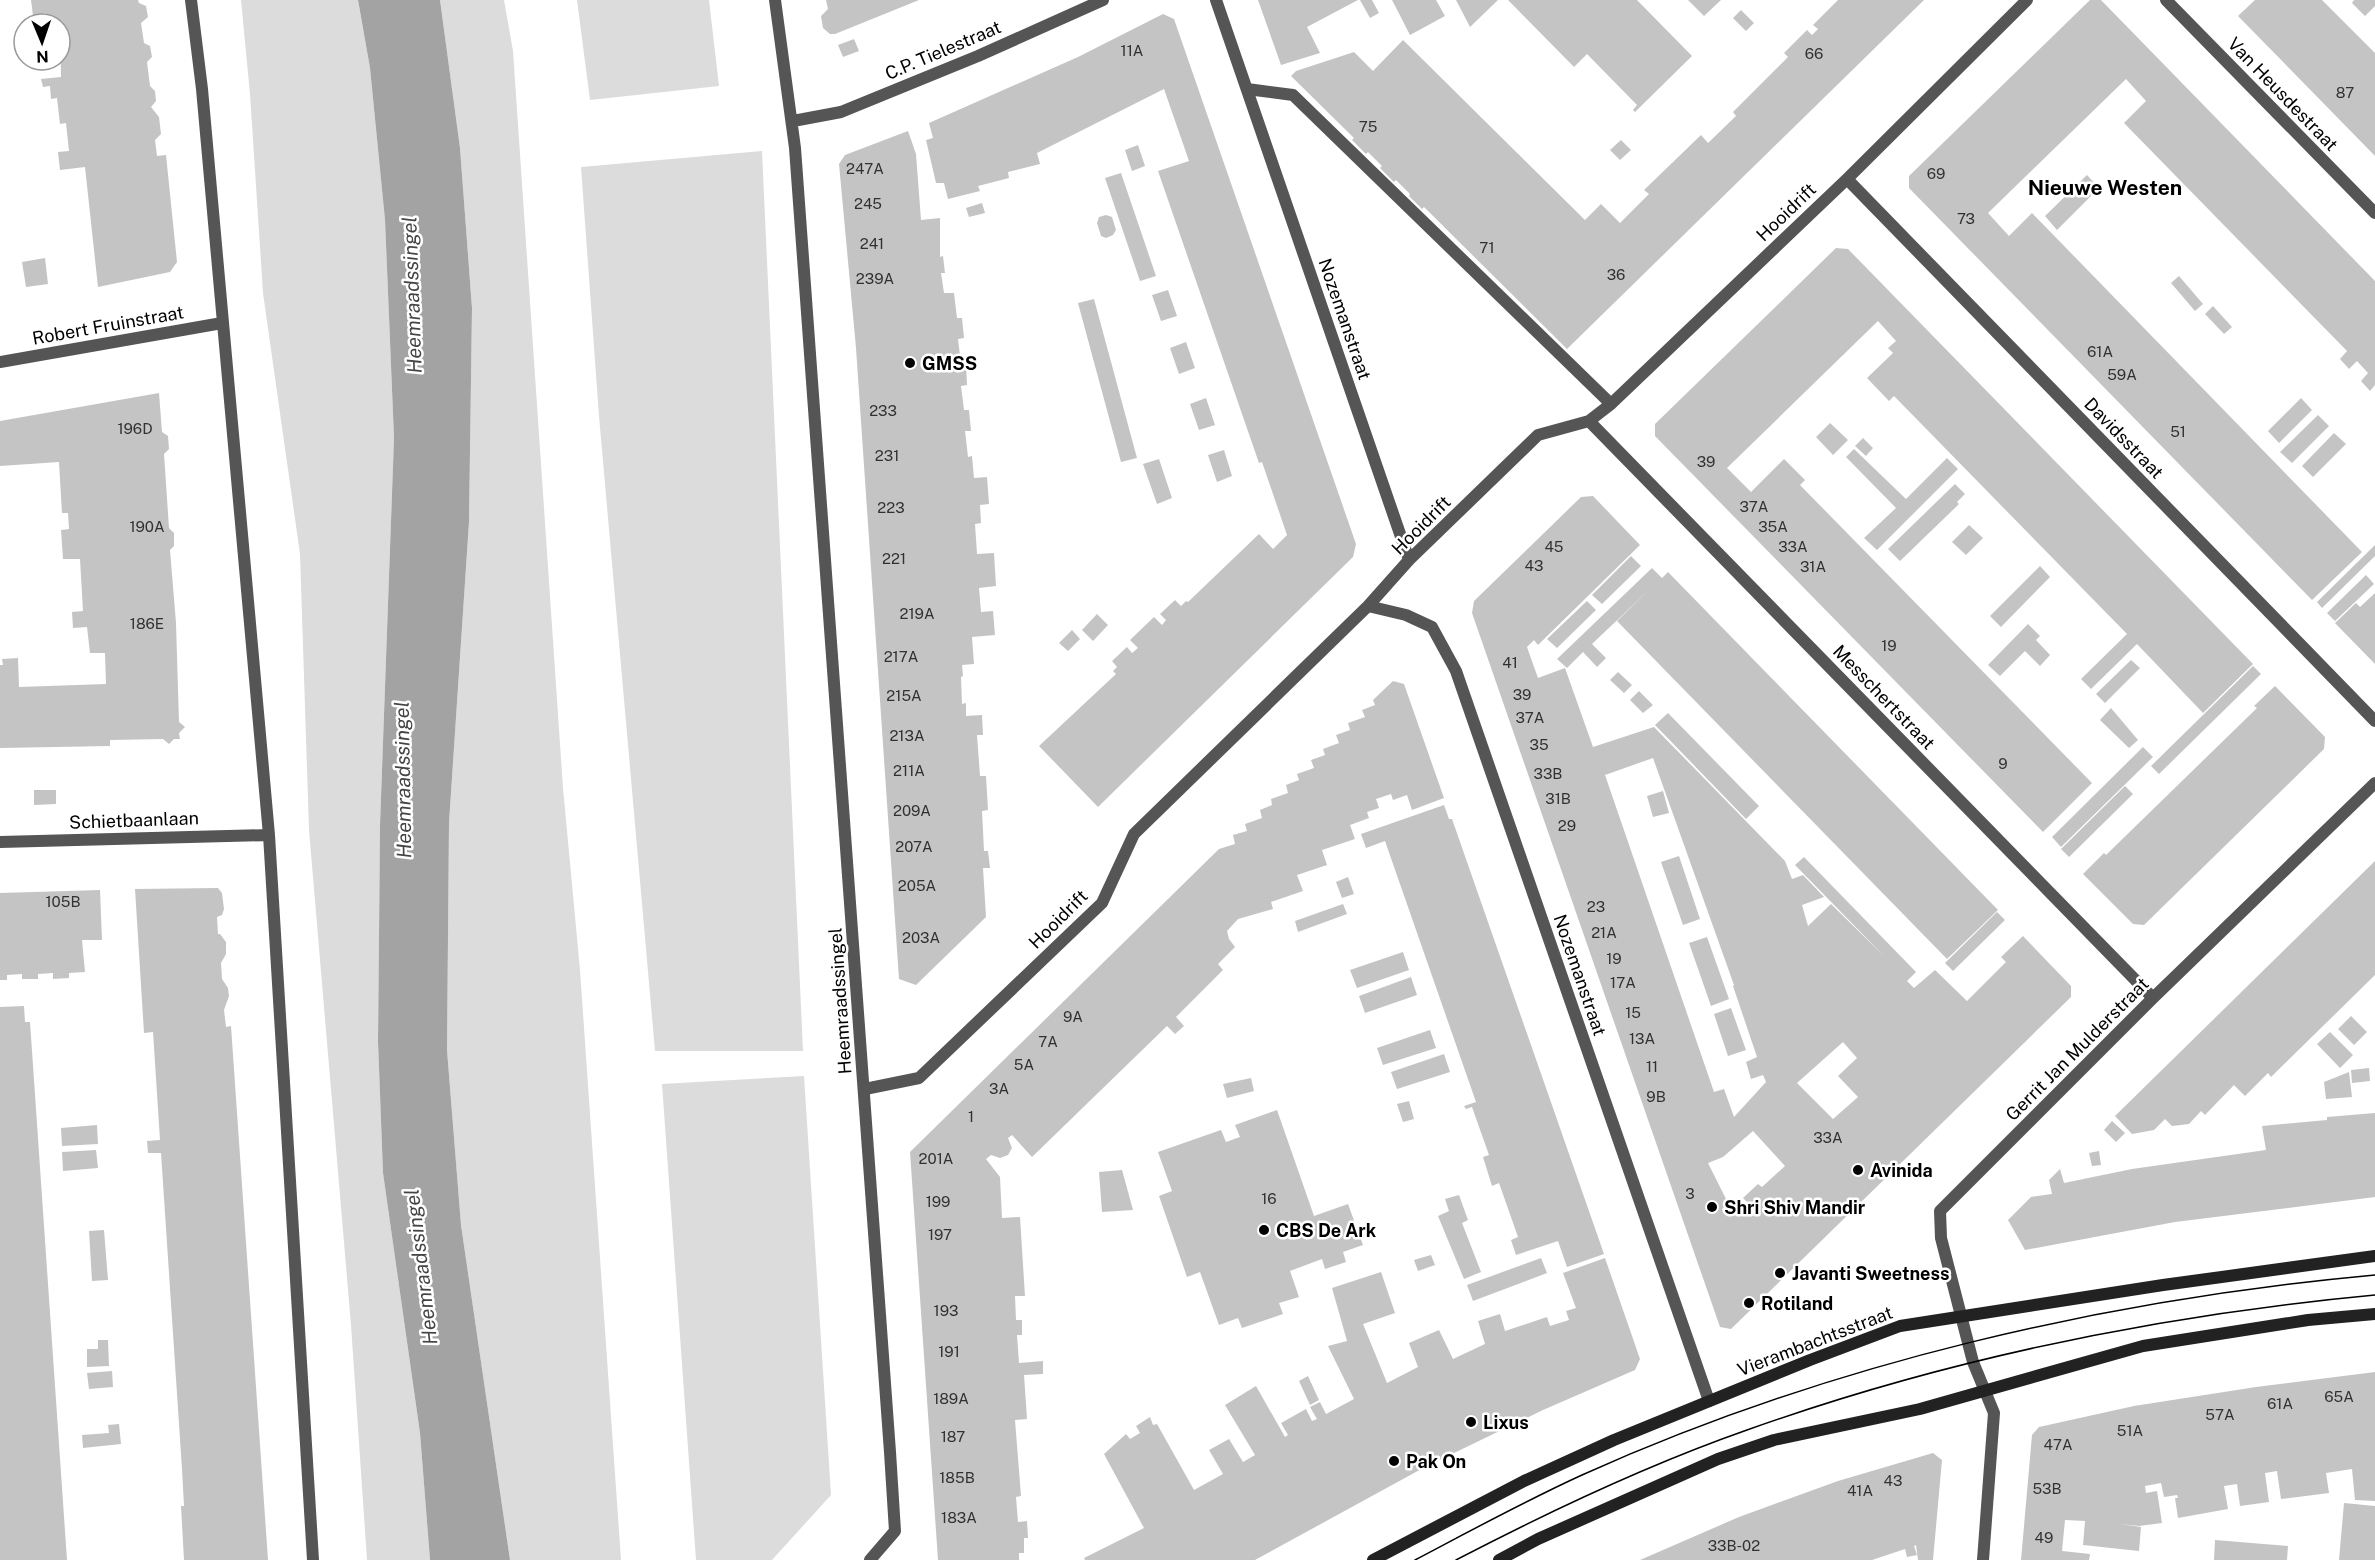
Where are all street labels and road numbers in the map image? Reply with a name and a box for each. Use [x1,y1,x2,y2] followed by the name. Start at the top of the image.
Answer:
[882,16,1004,84] street label: C.P. Tielestraat
[2224,33,2342,155] street label: Van Heusdestraat
[1752,179,1820,245] street label: Hooidrift
[1314,255,1376,383] street label: Nozemanstraat
[31,301,185,349] street label: Robert Fruinstraat
[2080,393,2168,483] street label: Davidsstraat
[1387,491,1455,559] street label: Hooidrift
[1829,640,1939,754] street label: Messchertstraat
[69,807,199,833] street label: Schietbaanlaan
[1024,885,1092,953] street label: Hooidrift
[1549,911,1611,1039] street label: Nozemanstraat
[824,927,856,1075] street label: Heemraadssingel
[2001,973,2153,1125] street label: Gerrit Jan Mulderstraat
[1735,1302,1895,1380] street label: Vierambachtsstraat

